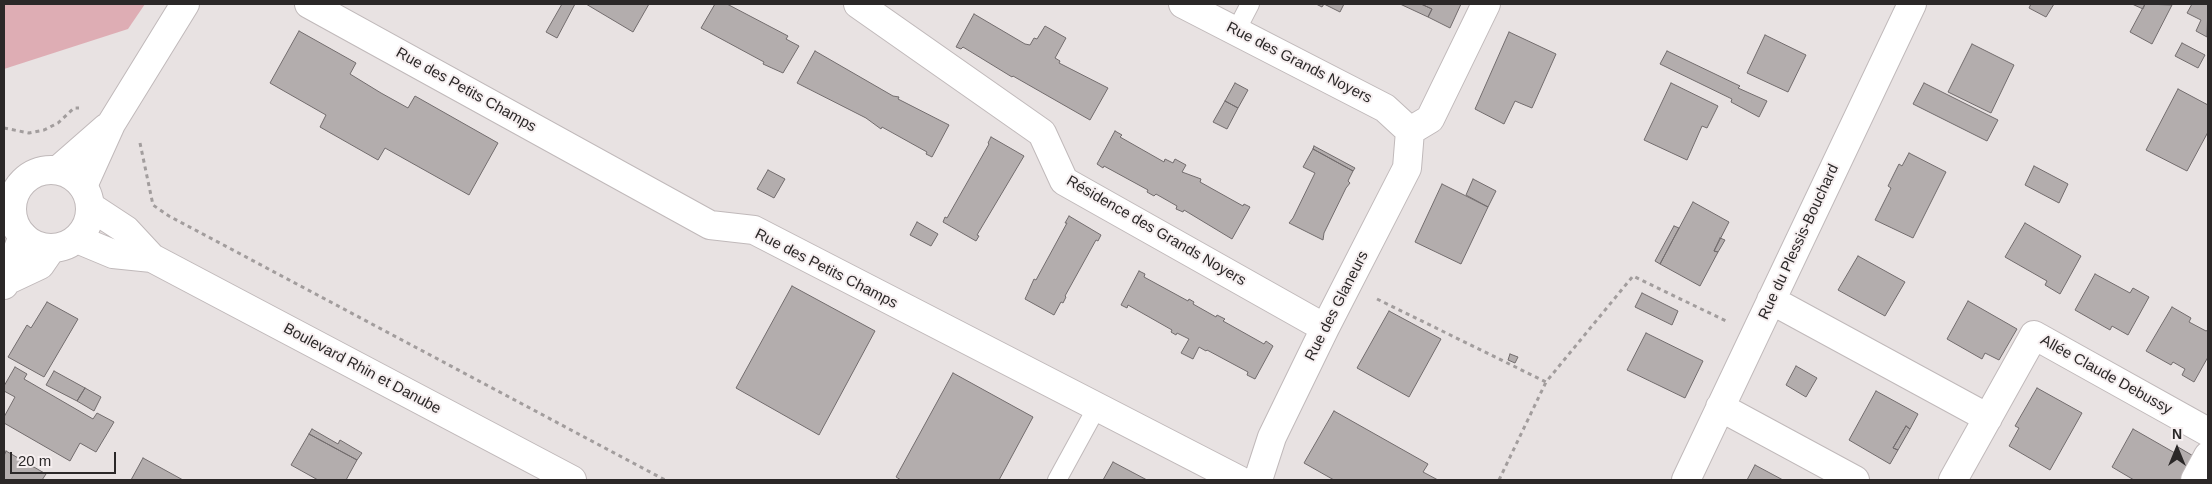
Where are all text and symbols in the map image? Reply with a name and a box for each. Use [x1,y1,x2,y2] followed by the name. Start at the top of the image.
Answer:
[1223,18,1375,108] street label: Rue des Grands Noyers
[393,44,539,136] street label: Rue des Petits Champs
[1755,161,1843,323] street label: Rue du Plessis-Bouchard
[1063,172,1249,290] street label: Résidence des Grands Noyers
[752,225,900,313] street label: Rue des Petits Champs
[1302,248,1372,364] street label: Rue des Glaneurs
[280,320,444,418] street label: Boulevard Rhin et Danube
[2037,331,2175,419] street label: Allée Claude Debussy
[2152,424,2202,474] north arrow
[2172,426,2182,442] text: N
[12,442,119,474] scale bar
[18,452,51,469] text: 20 m

